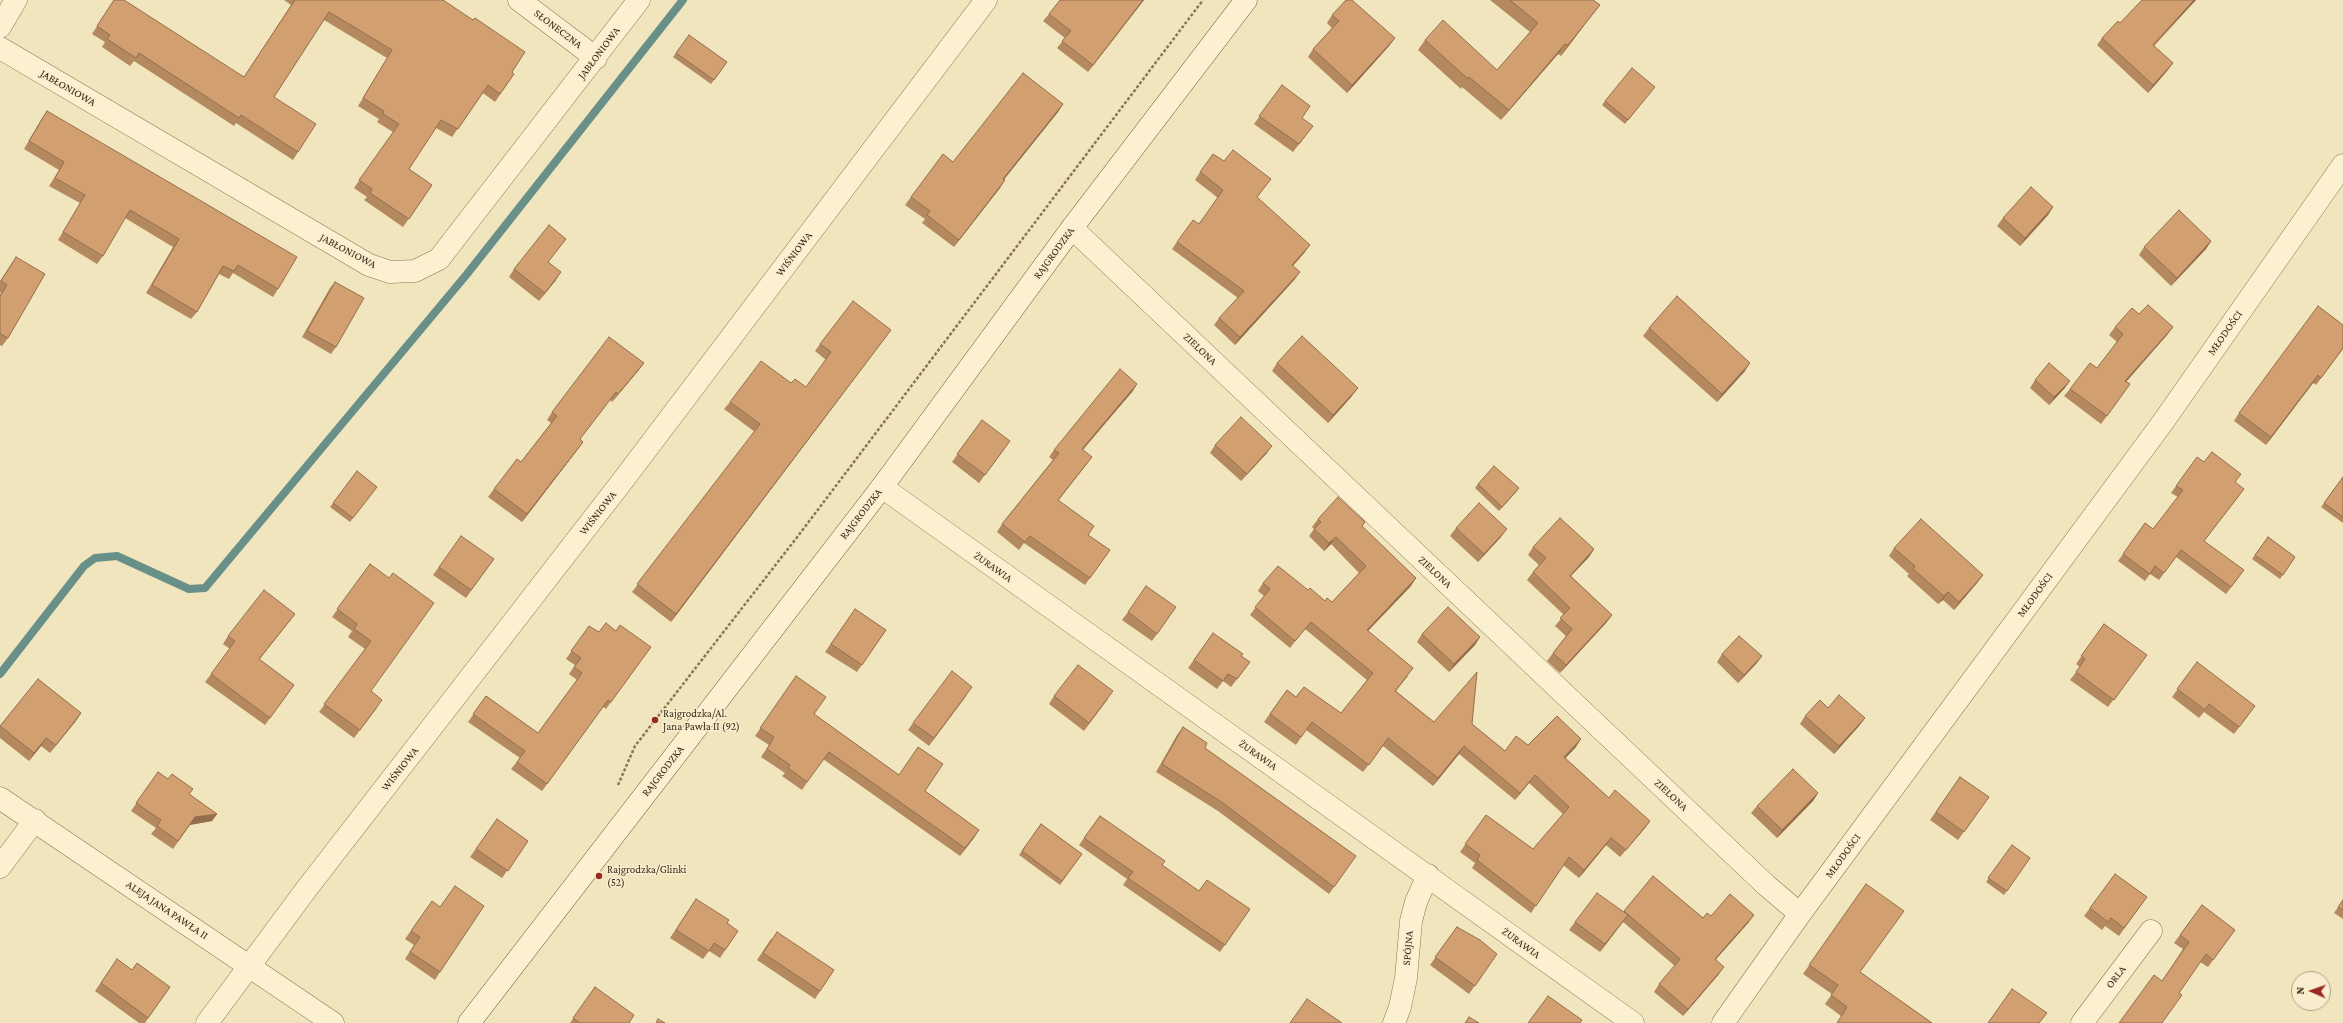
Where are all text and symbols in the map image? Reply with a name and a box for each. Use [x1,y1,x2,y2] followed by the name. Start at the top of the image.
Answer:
[531,7,585,51] street label: SŁONECZNA
[575,24,623,82] street label: JABŁONIOWA
[38,67,98,109] street label: JABŁONIOWA
[1031,224,1077,282] street label: RAJGRODZKA
[773,229,815,279] street label: WIŚNIOWA
[318,231,378,271] street label: JABŁONIOWA
[2205,308,2245,358] street label: MŁODOŚCI
[1180,330,1220,368] street label: ZIELONA
[837,486,885,542] street label: RAJGRODZKA
[577,488,619,538] street label: WIŚNIOWA
[971,549,1015,585] street label: ŻURAWIA
[1415,553,1455,591] street label: ZIELONA
[2014,570,2056,620] street label: MŁODOŚCI
[663,707,740,733] place label: Rajgrodzka/Al. Jana Pawła II (92)
[650,715,660,725] marker: Rajgrodzka/Al. Jana Pawła II (92)
[1236,737,1280,773] street label: ŻURAWIA
[639,743,687,799] street label: RAJGRODZKA
[379,744,421,794] street label: WIŚNIOWA
[1651,776,1691,814] street label: ZIELONA
[1822,831,1864,881] street label: MŁODOŚCI
[607,863,686,889] place label: Rajgrodzka/Glinki (52)
[594,871,604,881] marker: Rajgrodzka/Glinki (52)
[123,878,211,942] street label: ALEJA JANA PAWŁA II
[1499,925,1543,961] street label: ŻURAWIA
[1400,930,1416,966] street label: SPÓJNA
[2103,963,2129,991] street label: ORLA
[2291,971,2331,1011] north arrow
[2294,987,2306,995] text: N

